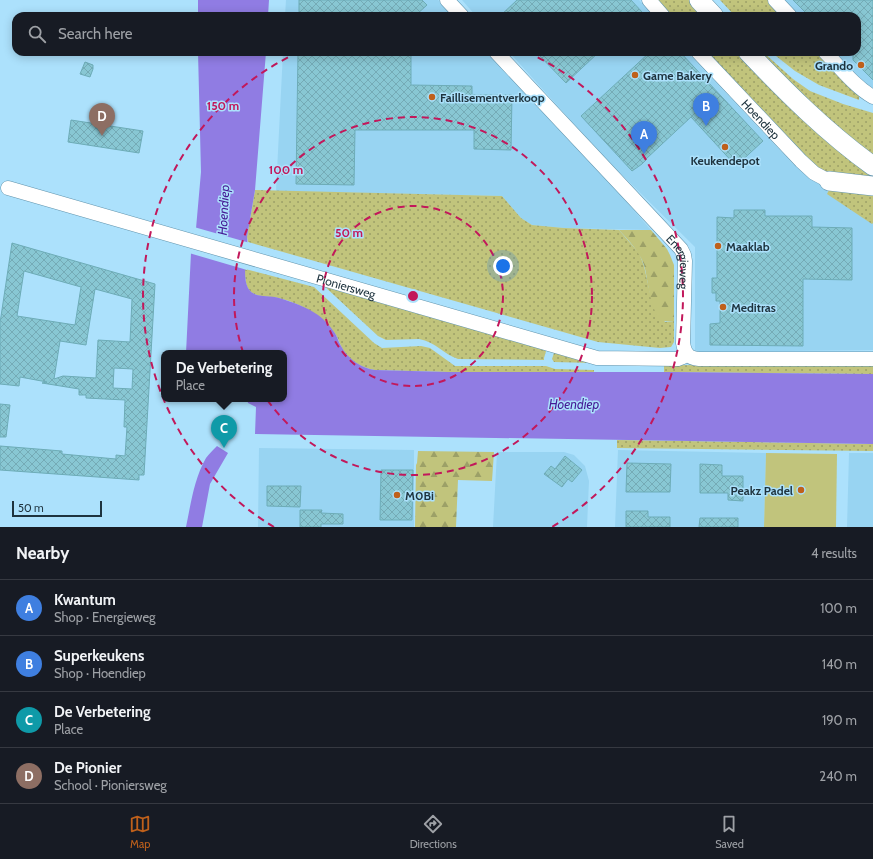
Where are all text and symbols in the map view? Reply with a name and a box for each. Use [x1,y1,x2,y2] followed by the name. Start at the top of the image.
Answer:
[12,12,861,56] search box
[26,23,48,45] icon: search
[58,25,133,43] text: Search here
[815,58,853,73] place label: Grando
[856,60,866,70] marker: Grando
[643,68,712,83] place label: Game Bakery
[630,70,640,80] marker: Game Bakery
[440,90,545,105] place label: Faillisementverkoop
[427,92,437,102] marker: Faillisementverkoop
[693,93,719,126] pin: B
[739,96,784,142] street label: Hoendiep
[207,98,239,113] text: 150 m
[89,103,115,136] pin: D
[631,121,657,154] pin: A
[720,142,730,152] marker: Keukendepot
[690,153,760,168] place label: Keukendepot
[269,162,303,177] text: 100 m
[214,184,232,236] water label: Hoendiep
[335,225,363,240] text: 50 m
[663,231,693,291] street label: Energieweg
[726,239,770,254] place label: Maaklab
[713,241,723,251] marker: Maaklab
[493,256,513,276] your location
[315,270,379,302] street label: Pioniersweg
[406,289,420,303] centre of rings
[731,300,776,315] place label: Meditras
[718,302,728,312] marker: Meditras
[161,350,287,402] popup
[176,359,272,377] text: De Verbetering
[176,377,205,393] text: Place
[549,396,599,412] water label: Hoendiep
[211,415,237,448] pin: C
[730,483,793,498] place label: Peakz Padel
[796,485,806,495] marker: Peakz Padel
[405,488,434,503] place label: M0Bi
[392,490,402,500] marker: M0Bi
[12,499,102,518] scale bar
[18,501,44,515] text: 50 m
[16,543,69,563] text: Nearby
[811,545,857,561] text: 4 results
[54,591,116,609] text: Kwantum
[25,600,33,616] text: A
[820,600,857,616] text: 100 m
[54,609,156,625] text: Shop · Energieweg
[54,647,144,665] text: Superkeukens
[25,656,33,672] text: B
[822,656,857,672] text: 140 m
[54,665,146,681] text: Shop · Hoendiep
[54,703,151,721] text: De Verbetering
[25,712,33,728] text: C
[822,712,857,728] text: 190 m
[54,721,83,737] text: Place
[54,759,121,777] text: De Pionier
[24,768,34,784] text: D
[819,768,857,784] text: 240 m
[54,777,167,793] text: School · Pioniersweg
[129,813,151,851] tab: Map
[410,813,457,851] tab: Directions
[715,813,744,851] tab: Saved

